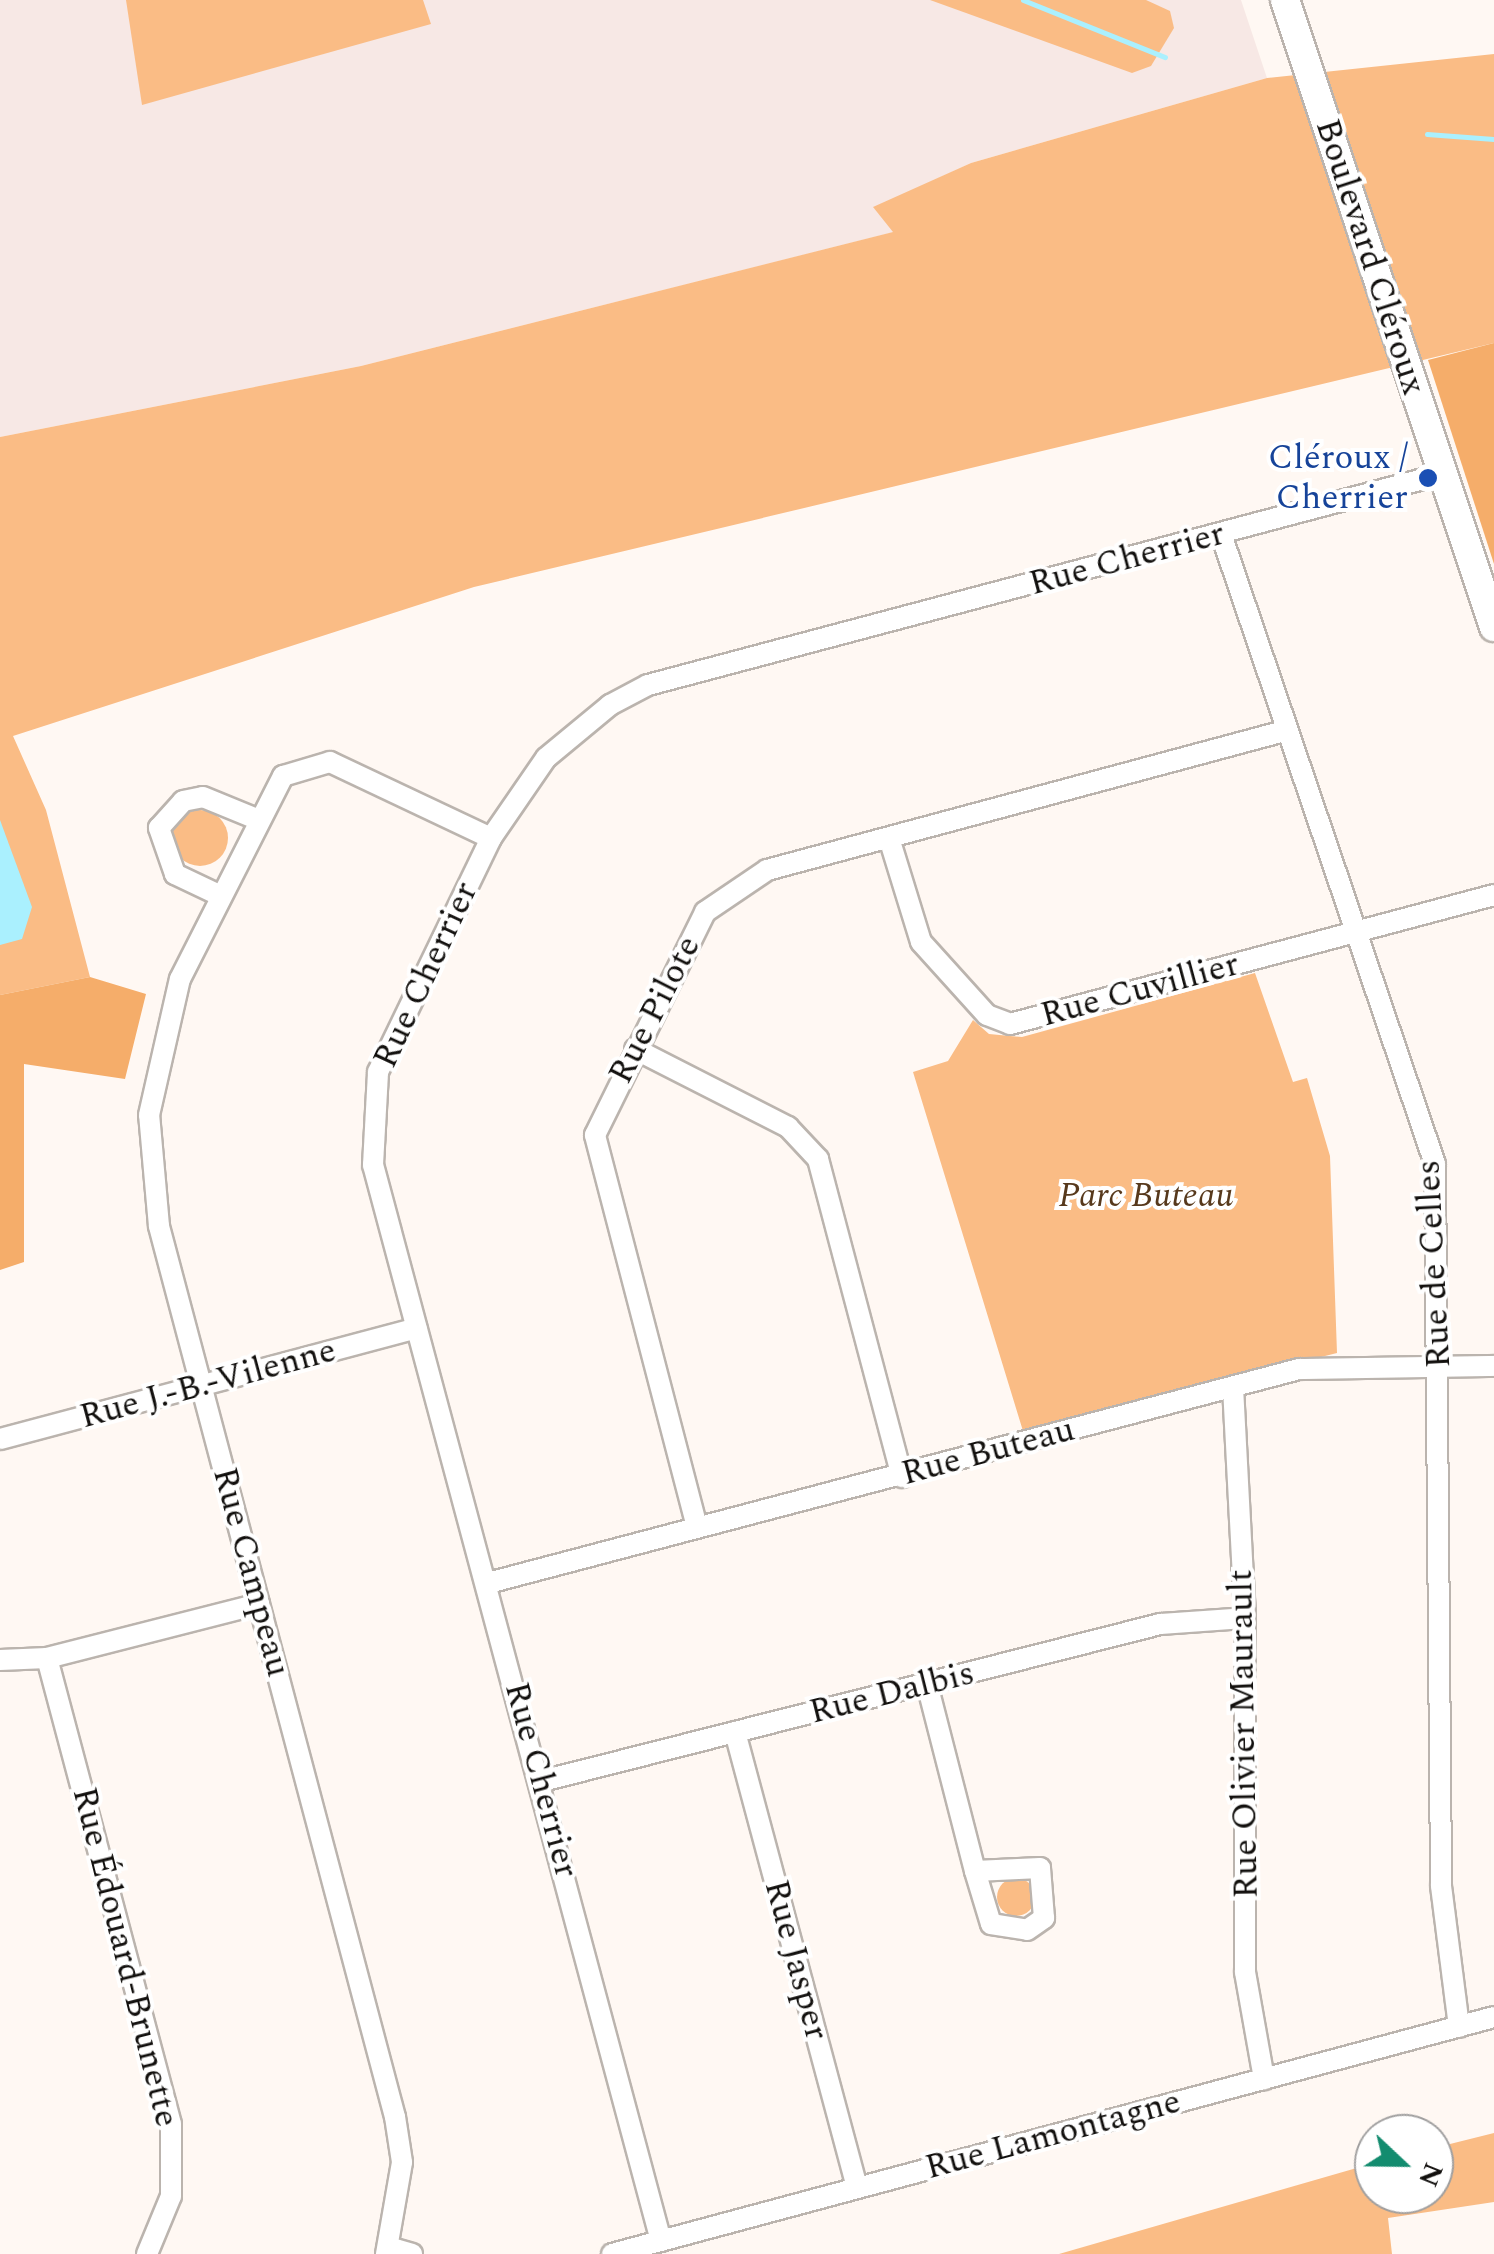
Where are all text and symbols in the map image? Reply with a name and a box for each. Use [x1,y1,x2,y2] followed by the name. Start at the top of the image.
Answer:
[1306,114,1434,400] street label: Boulevard Cléroux
[1268,437,1408,519] place label: Cléroux / Cherrier
[1417,467,1439,489] marker: Cléroux / Cherrier
[1025,513,1229,605] street label: Rue Cherrier
[365,875,487,1075] street label: Rue Cherrier
[600,929,710,1091] street label: Rue Pilote
[1036,943,1244,1037] street label: Rue Cuvillier
[1408,1159,1460,1369] street label: Rue de Celles
[1058,1175,1234,1217] park label: Parc Buteau
[75,1330,341,1438] street label: Rue J.-B.-Vilenne
[897,1409,1079,1495] street label: Rue Buteau
[203,1463,299,1681] street label: Rue Campeau
[1220,1569,1268,1899] street label: Rue Olivier Maurault
[805,1652,979,1734] street label: Rue Dalbis
[495,1678,587,1882] street label: Rue Cherrier
[62,1783,188,2131] street label: Rue Édouard-Brunette
[754,1875,838,2045] street label: Rue Jasper
[921,2081,1185,2189] street label: Rue Lamontagne
[1354,2114,1454,2214] north arrow
[1406,2156,1455,2193] text: N

